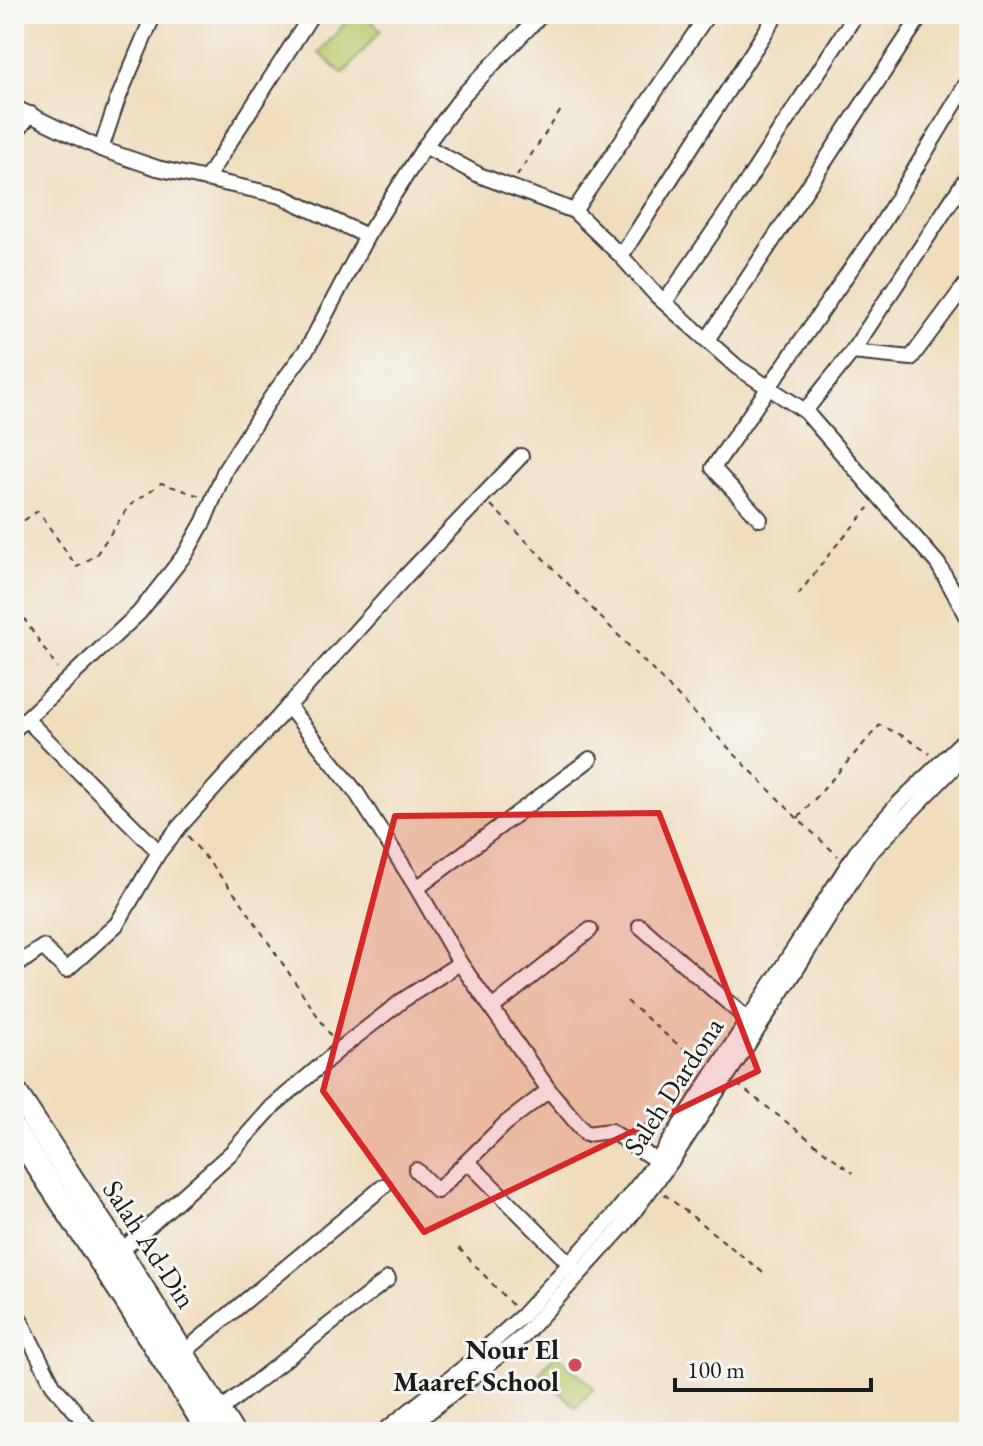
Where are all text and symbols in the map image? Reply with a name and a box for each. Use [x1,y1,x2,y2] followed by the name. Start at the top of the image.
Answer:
[615,1009,731,1162] street label: Saleh Dardona
[95,1173,205,1315] street label: Salah Ad-Din
[393,1331,559,1399] place label: Nour El Maaref School
[675,1342,871,1392] scale bar
[687,1354,745,1385] text: 100 m
[566,1356,584,1374] marker: Nour El Maaref School

